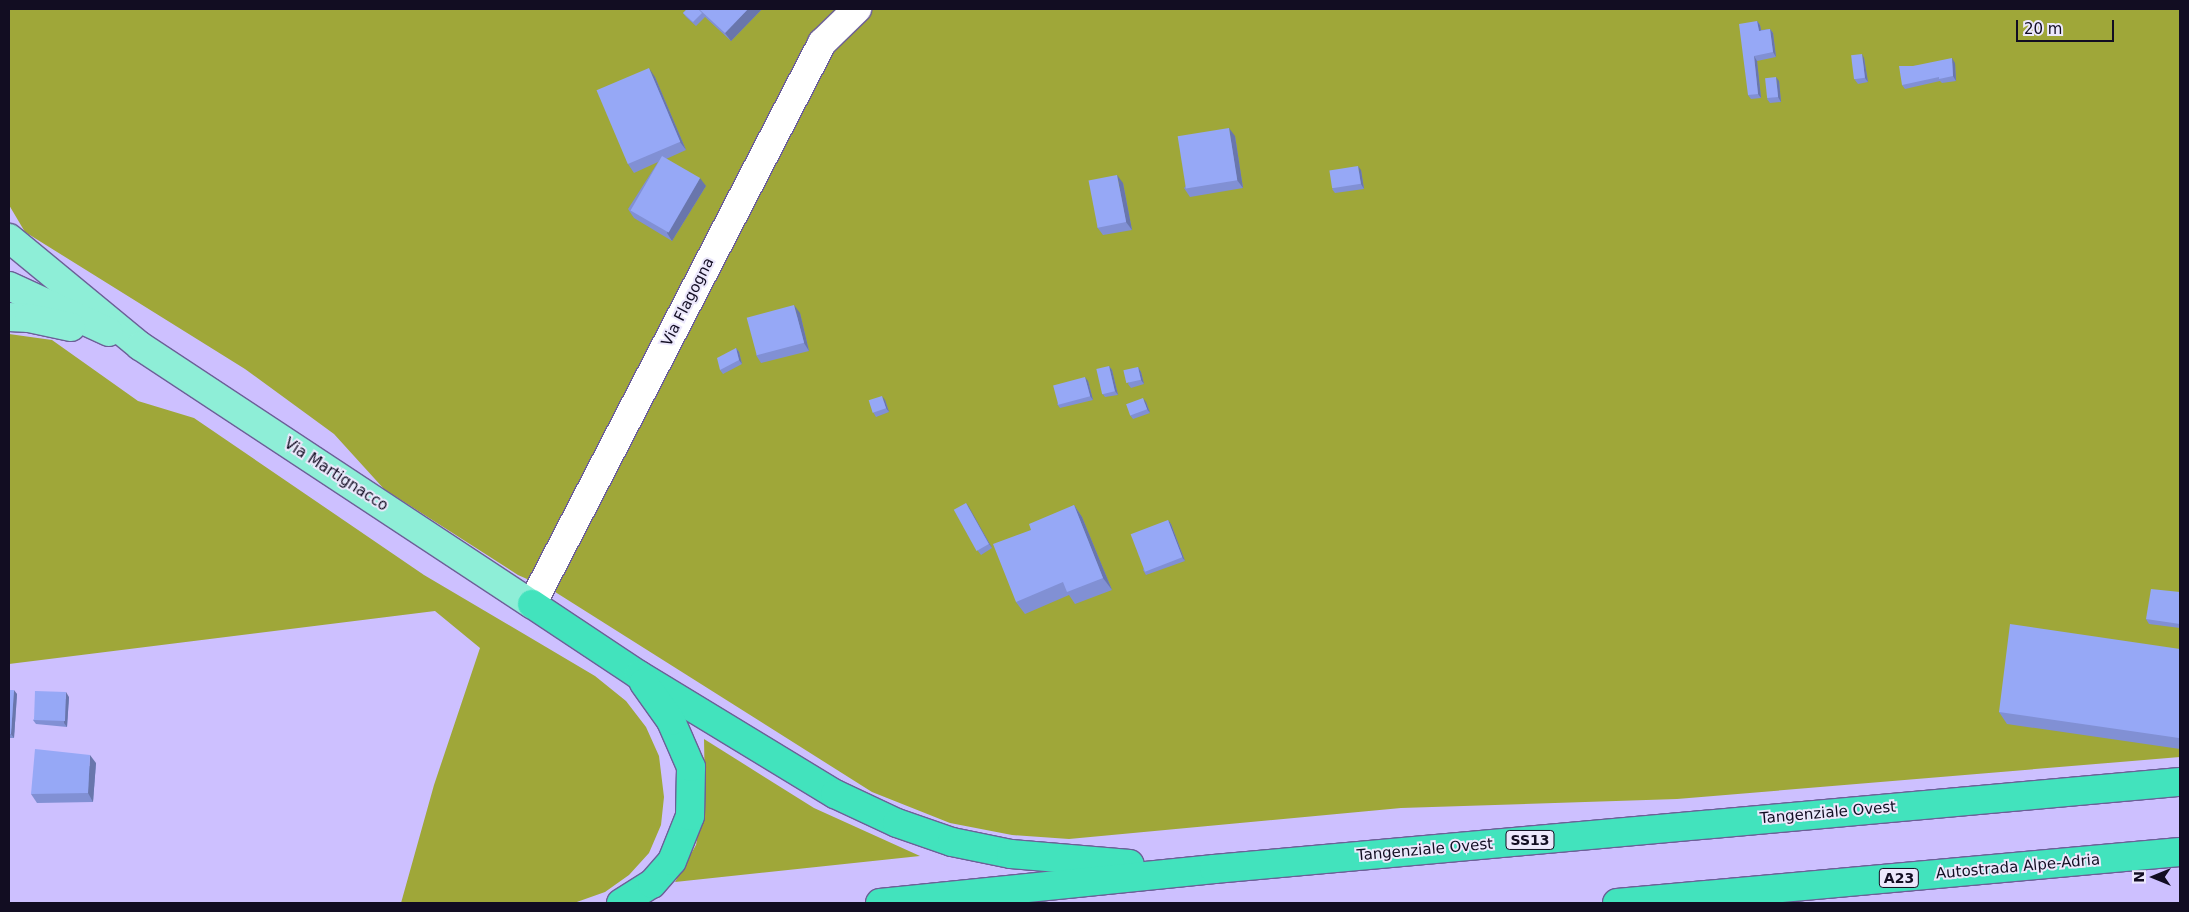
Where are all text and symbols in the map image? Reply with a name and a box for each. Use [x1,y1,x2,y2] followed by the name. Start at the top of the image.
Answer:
[2019,10,2116,42] scale bar
[2024,20,2062,38] text: 20 m
[658,255,718,349] street label: Via Flagogna
[281,435,391,515] street label: Via Martignacco
[1759,798,1897,828] street label: Tangenziale Ovest
[1505,828,1555,852] road number: SS13
[1356,835,1494,865] street label: Tangenziale Ovest
[1935,851,2101,883] street label: Autostrada Alpe-Adria
[2129,852,2179,902] north arrow
[1878,866,1920,890] road number: A23
[2131,871,2147,883] text: N

